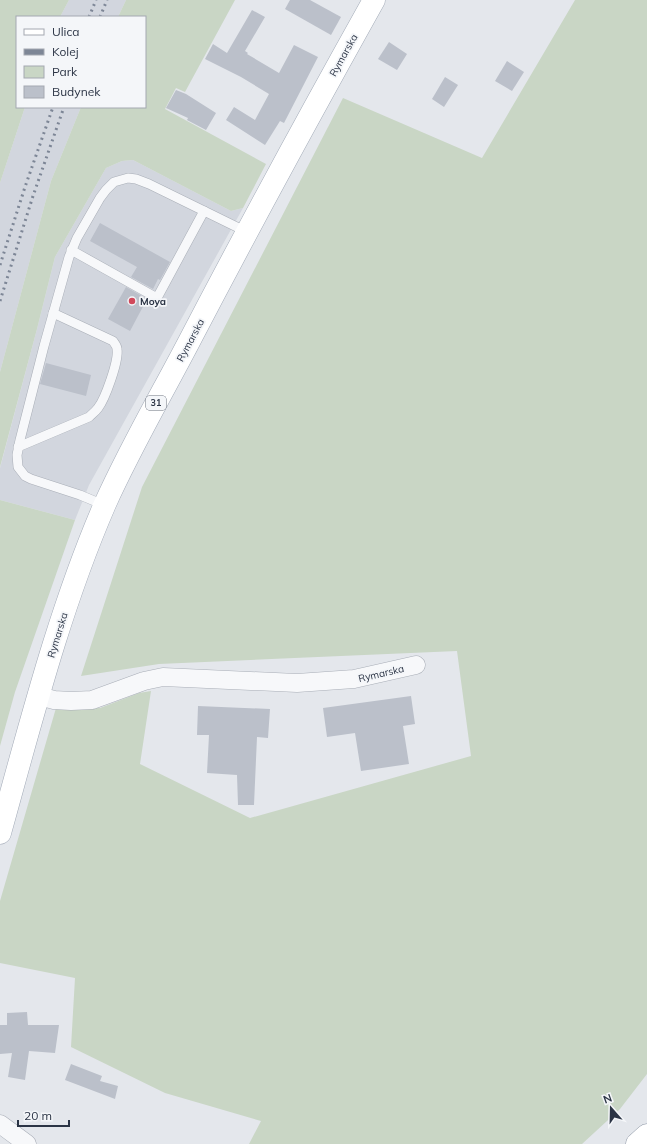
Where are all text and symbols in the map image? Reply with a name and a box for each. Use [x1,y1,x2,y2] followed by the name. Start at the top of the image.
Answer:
[16,16,146,108] legend
[52,24,80,39] text: Ulica
[326,32,360,79] street label: Rymarska
[52,44,79,59] text: Kolej
[52,64,78,79] text: Park
[52,84,101,99] text: Budynek
[140,295,166,308] place label: Moya
[127,296,137,306] marker: Moya
[174,317,207,364] street label: Rymarska
[146,396,166,410] road number: 31
[44,611,71,659] street label: Rymarska
[357,662,405,685] street label: Rymarska
[591,1088,631,1128] north arrow
[601,1091,614,1107] text: N
[18,1102,69,1128] scale bar
[24,1108,52,1123] text: 20 m

